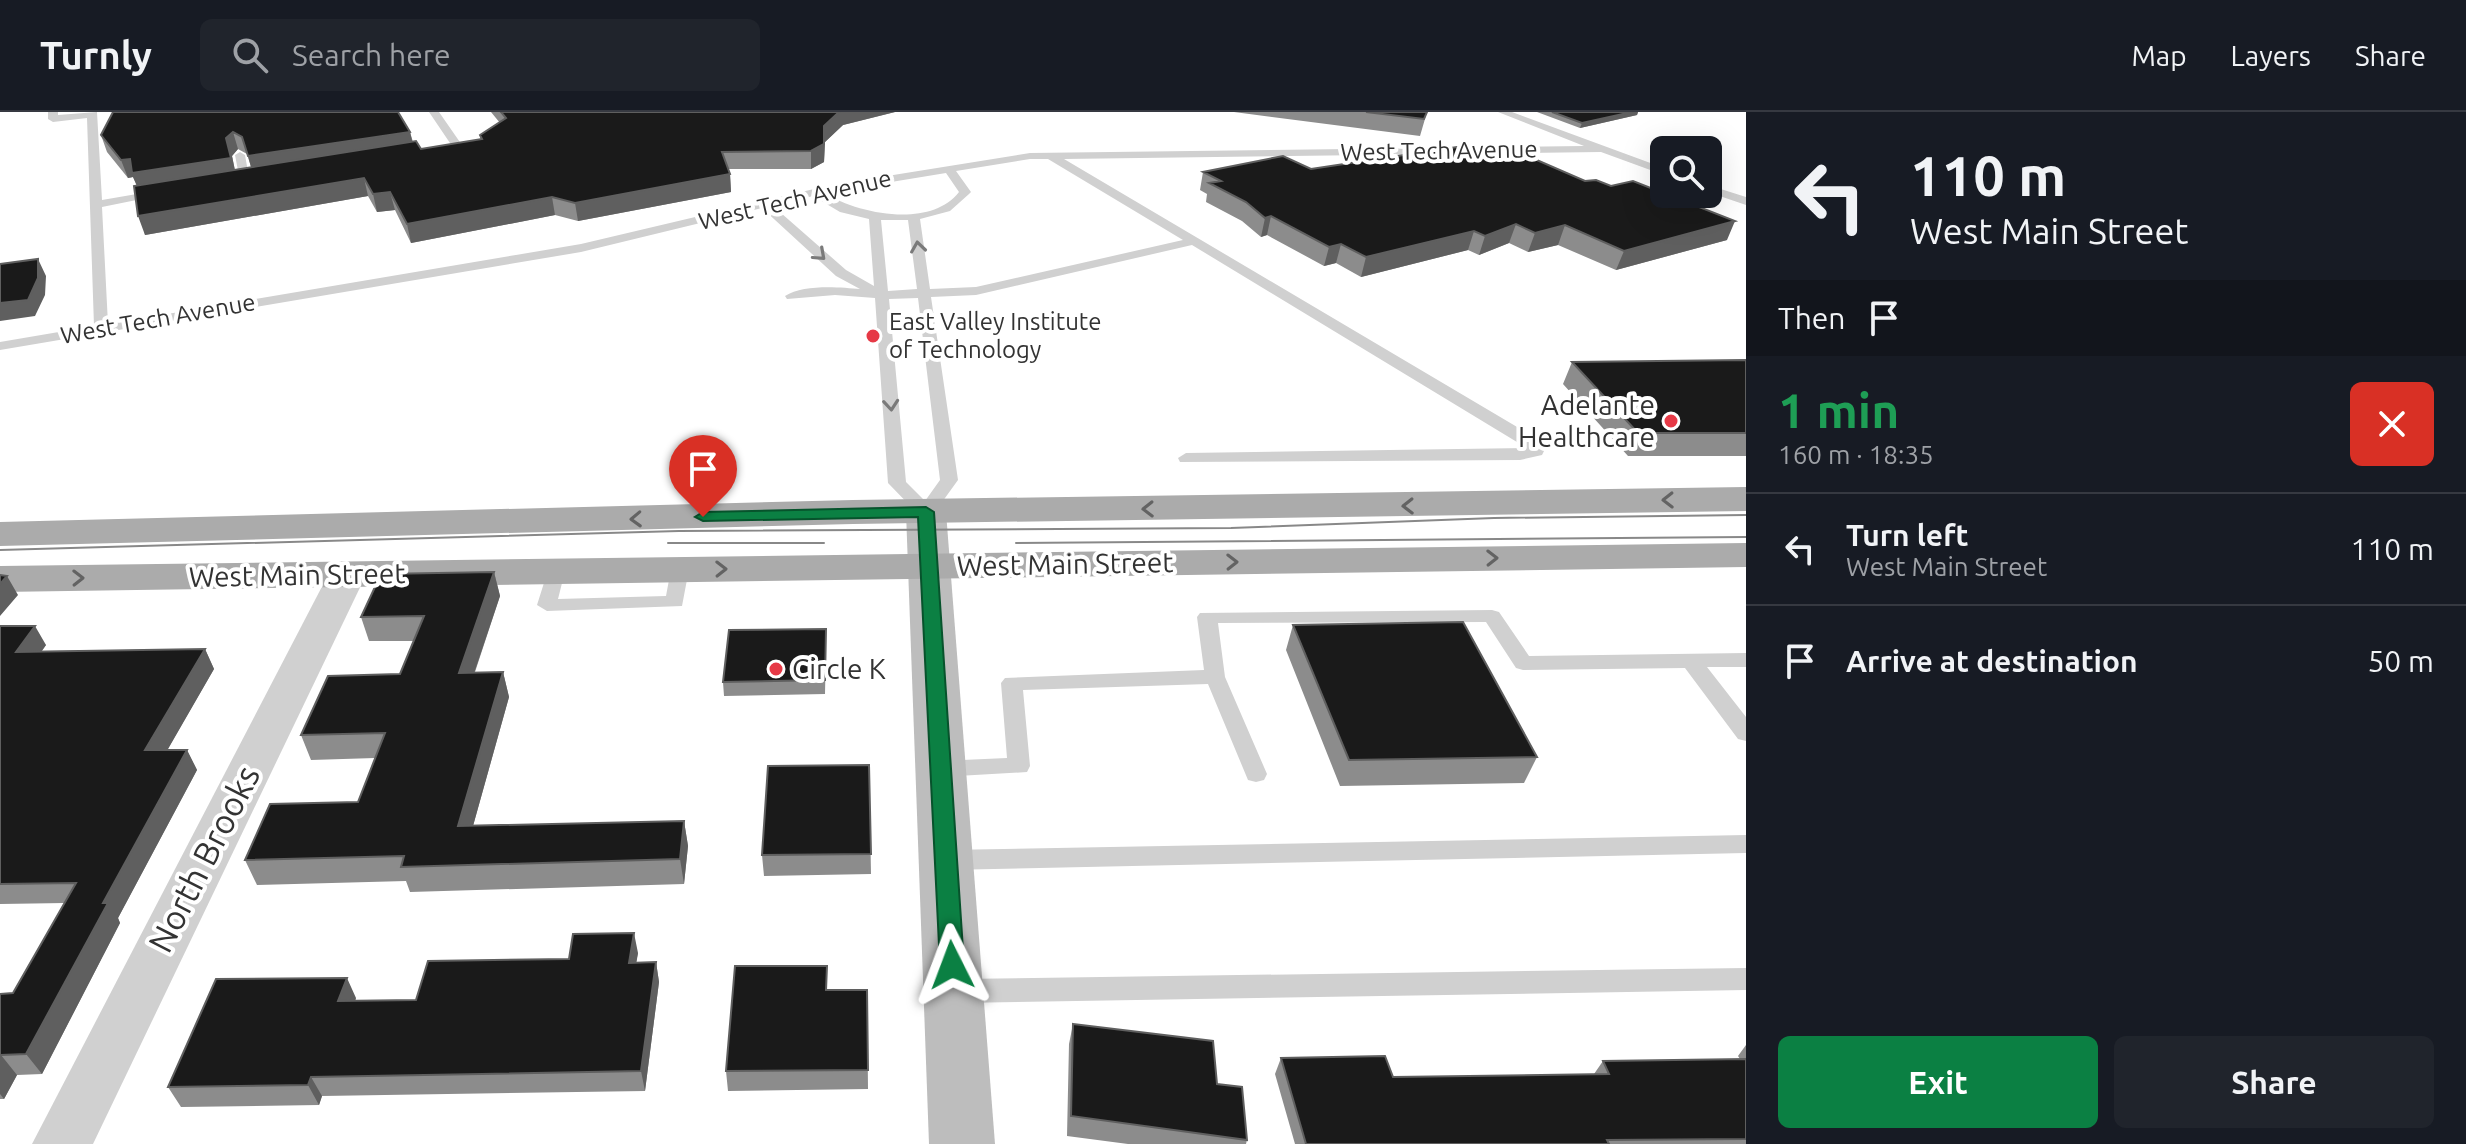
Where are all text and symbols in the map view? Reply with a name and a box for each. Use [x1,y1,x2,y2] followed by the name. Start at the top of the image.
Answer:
[200,19,760,91] search box
[228,33,272,77] icon: search
[40,34,152,76] text: Turnly
[292,38,451,72] text: Search here
[2131,40,2187,71] text: Map
[2231,40,2311,71] text: Layers
[2355,40,2426,71] text: Share
[1340,135,1538,166] street label: West Tech Avenue
[1650,136,1722,208] map controls
[1650,136,1722,208] button: search
[1778,144,1882,248] icon: left
[1910,144,2066,207] text: 110 m
[696,164,894,235] street label: West Tech Avenue
[1910,210,2189,251] text: West Main Street
[910,240,927,254] one-way arrow
[811,246,826,260] one-way arrow
[59,288,257,349] street label: West Tech Avenue
[1862,296,1906,340] icon: arrive
[1778,301,1846,335] text: Then
[889,308,1101,363] place label: East Valley Institute of Technology
[864,327,882,345] marker: East Valley Institute of Technology
[2350,382,2434,466] button: close
[1778,383,1899,437] text: 1 min
[1518,389,1655,452] place label: Adelante Healthcare
[882,399,899,412] one-way arrow
[1662,412,1680,430] marker: Adelante Healthcare
[669,435,737,517] pin
[1778,440,1934,469] text: 160 m · 18:35
[681,447,725,491] icon: arrive
[1661,491,1674,509] one-way arrow
[1401,497,1414,514] one-way arrow
[1141,500,1154,518] one-way arrow
[629,510,642,527] one-way arrow
[1846,518,1968,552] text: Turn left
[1778,527,1822,571] icon: left
[2350,532,2434,566] text: 110 m
[956,546,1174,581] street label: West Main Street
[1486,550,1499,567] one-way arrow
[1846,552,2047,581] text: West Main Street
[1226,553,1239,571] one-way arrow
[188,557,406,592] street label: West Main Street
[715,560,728,578] one-way arrow
[72,569,85,587] one-way arrow
[1778,639,1822,683] icon: arrive
[1846,644,2138,678] text: Arrive at destination
[2367,644,2434,678] text: 50 m
[792,653,886,684] place label: Circle K
[767,660,785,678] marker: Circle K
[140,759,266,958] street label: North Brooks
[910,923,994,1007] position arrow
[1778,1036,2098,1128] button: Exit
[2114,1036,2434,1128] button: Share

